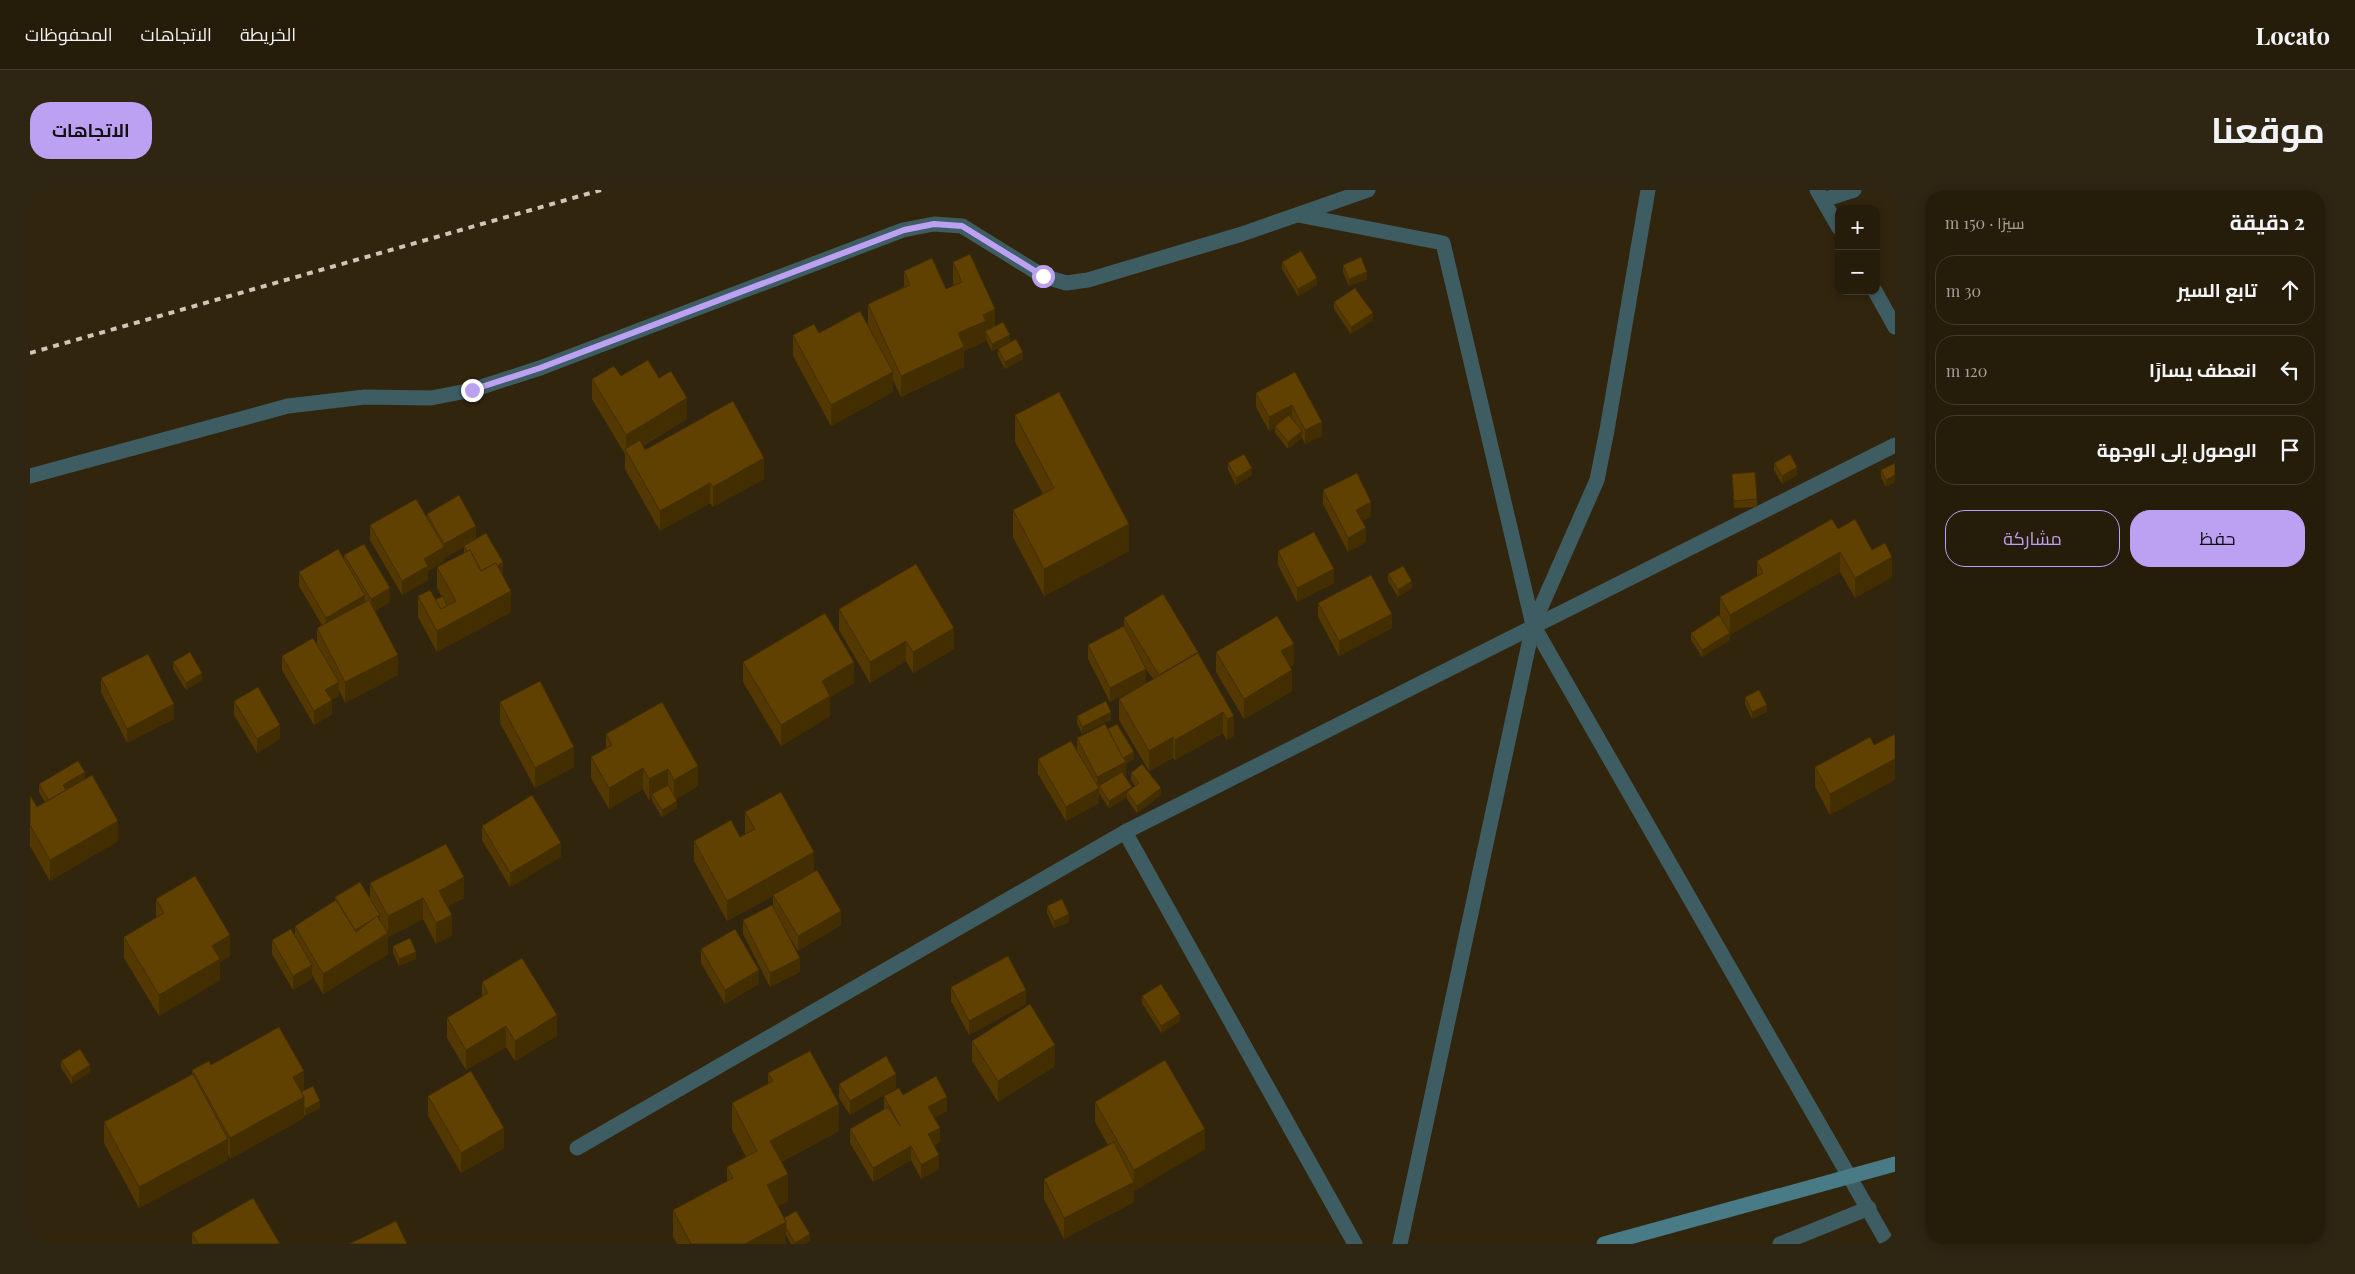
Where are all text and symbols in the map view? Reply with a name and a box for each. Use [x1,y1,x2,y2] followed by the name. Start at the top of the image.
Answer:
[2256,19,2330,51] text: Locato
[25,22,113,46] text: المحفوظات
[141,22,212,46] text: الاتجاهات
[240,22,296,46] text: الخريطة
[30,102,152,159] button: الاتجاهات
[2211,105,2325,152] text: موقعنا
[1835,205,1880,295] map controls
[1835,205,1880,250] button: +
[2230,207,2305,235] text: 2 دقيقة
[1945,212,2024,233] text: سيرًا · 150 m
[1835,250,1880,295] button: −
[1032,265,1055,288] route start
[2177,276,2257,302] text: تابع السير
[2276,276,2304,304] icon: ahead
[1946,280,1981,301] text: 30 m
[2149,356,2257,382] text: انعطف يسارًا
[2276,356,2304,384] icon: left
[1946,360,1987,381] text: 120 m
[461,379,484,402] route end
[2097,436,2257,462] text: الوصول إلى الوجهة
[2276,436,2304,464] icon: arrive
[1945,510,2120,567] button: مشاركة
[2130,510,2305,567] button: حفظ

